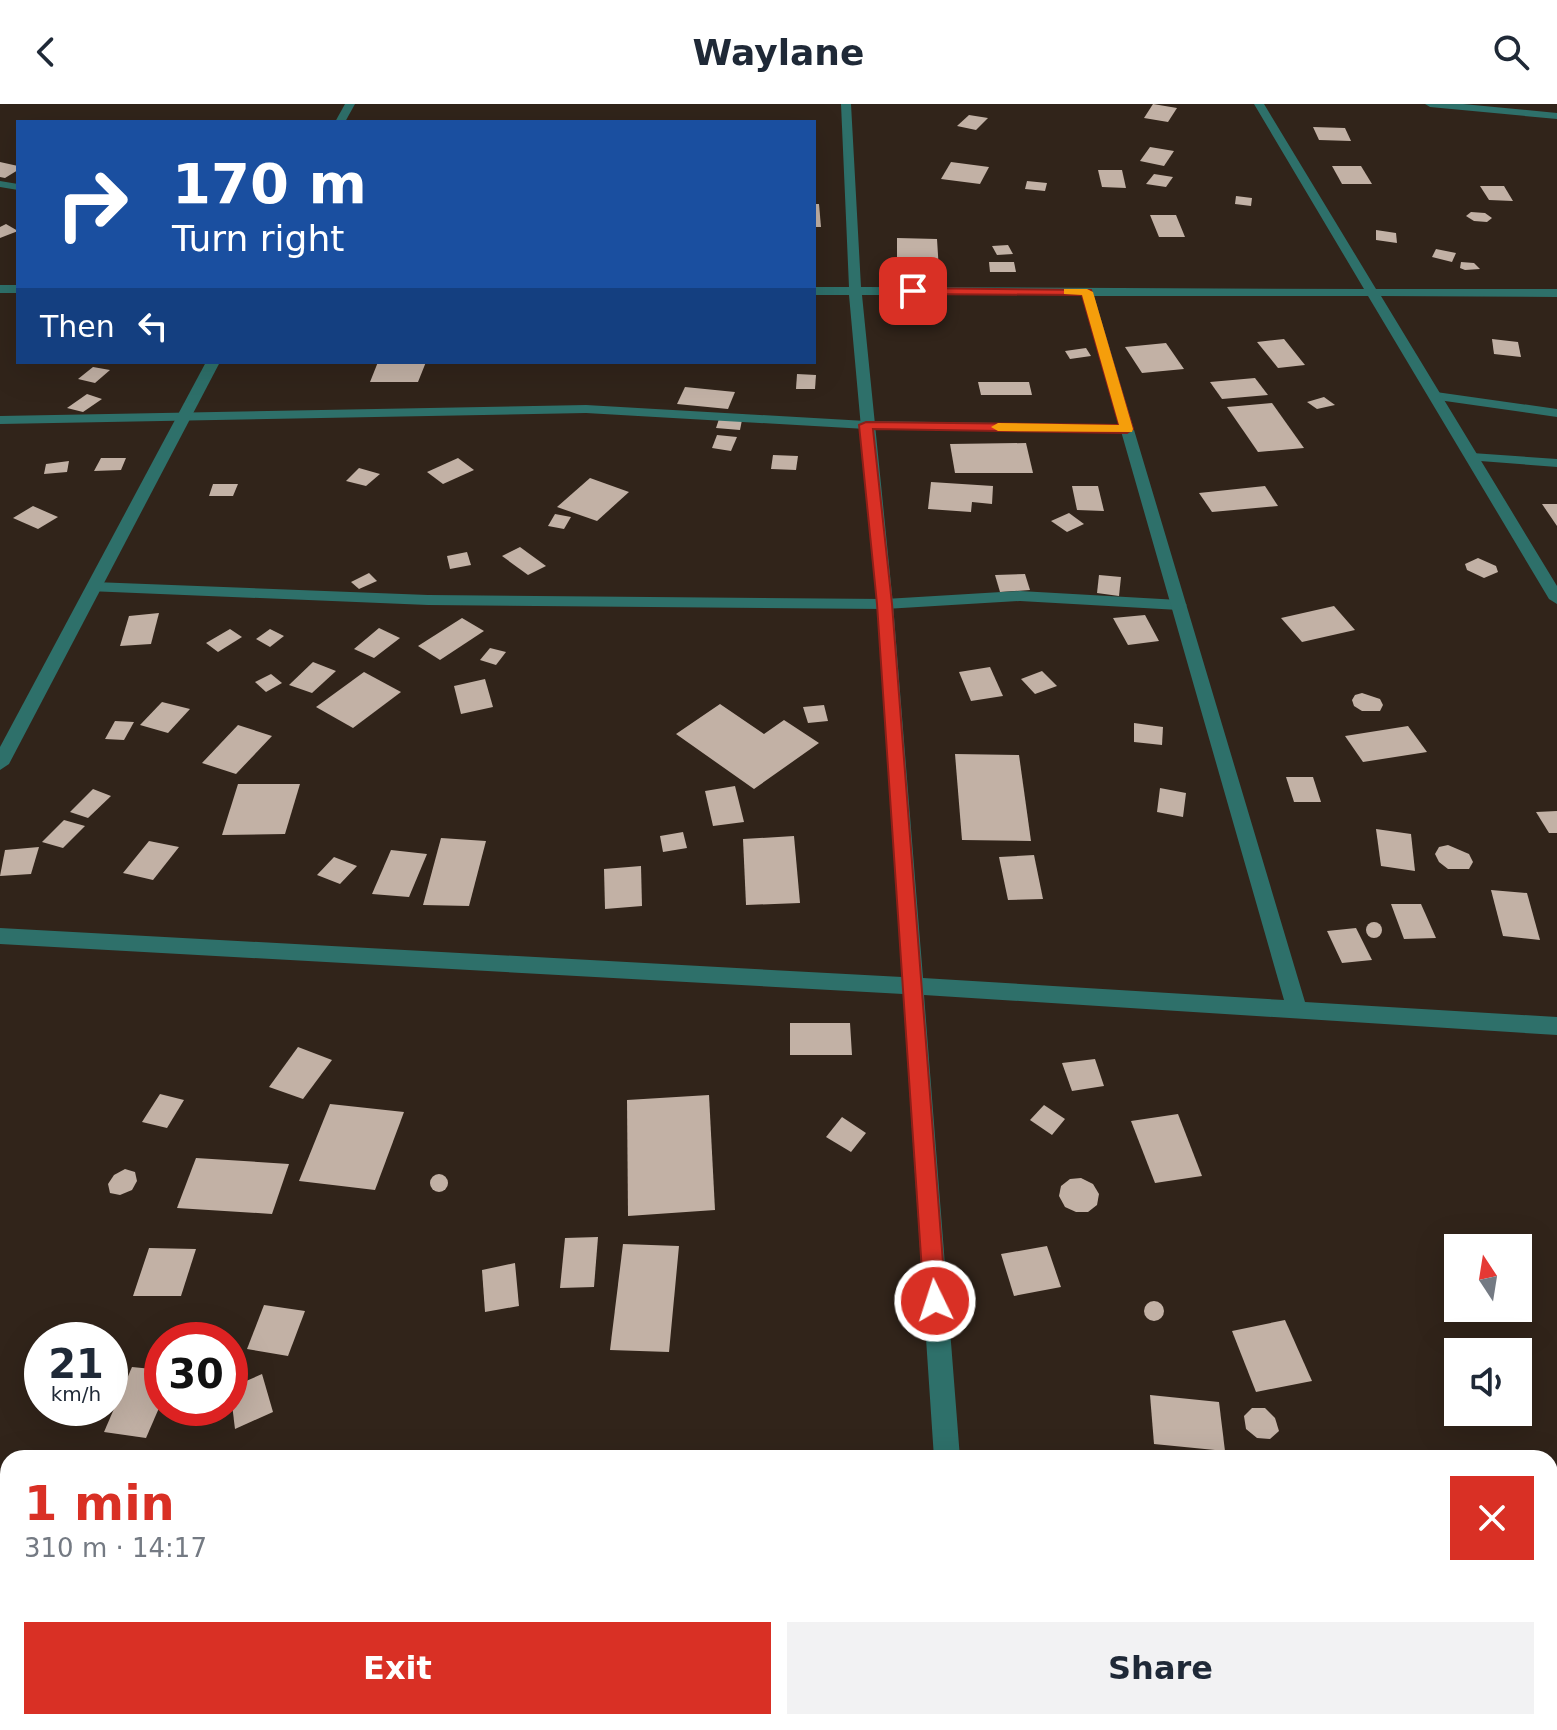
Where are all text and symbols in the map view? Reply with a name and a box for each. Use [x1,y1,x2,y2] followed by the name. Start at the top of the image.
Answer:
[24,30,68,74] icon: back
[1489,30,1533,74] icon: search
[693,32,864,73] text: Waylane
[172,151,367,216] text: 170 m
[40,152,144,256] icon: right
[172,218,344,259] text: Turn right
[879,257,947,325] pin
[891,269,935,313] icon: arrive
[131,304,175,348] icon: left
[40,309,115,344] text: Then
[1444,1234,1532,1322] north arrow
[1444,1234,1532,1426] map controls
[893,1259,977,1343] position arrow
[144,1322,248,1426] speed limit sign: 30
[1444,1338,1532,1426] button: sound
[48,1341,104,1387] text: 21
[51,1382,101,1406] text: km/h
[24,1475,175,1531] text: 1 min
[1450,1476,1534,1560] button: close
[24,1533,207,1563] text: 310 m · 14:17
[24,1622,771,1714] button: Exit
[787,1622,1534,1714] button: Share

